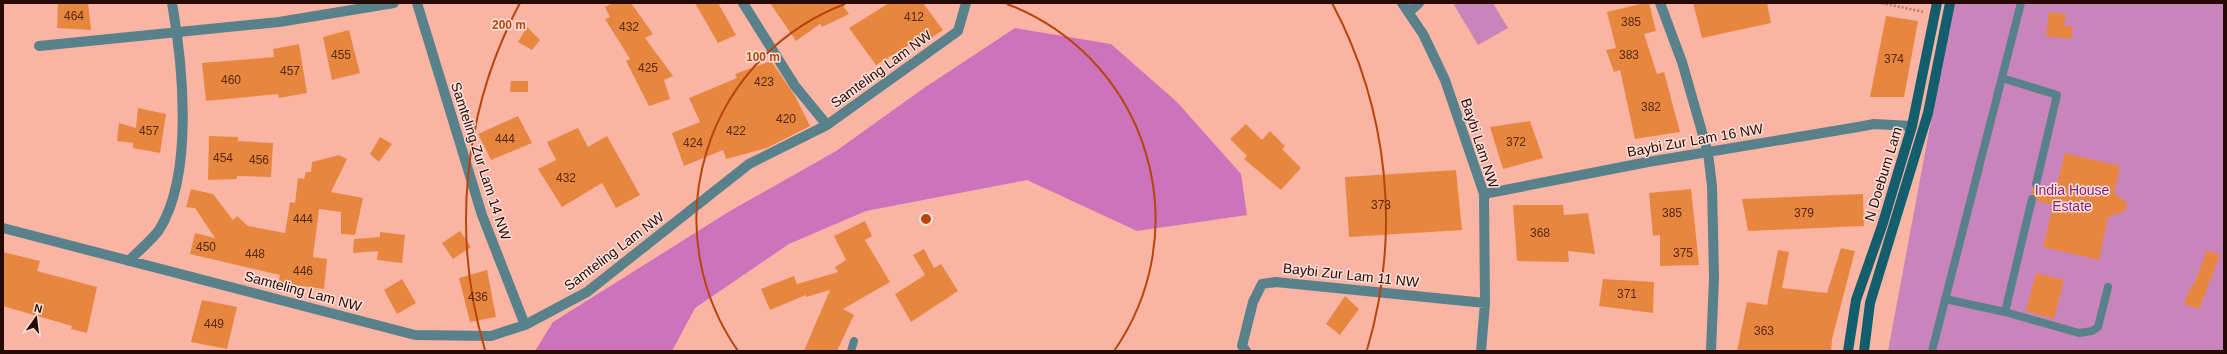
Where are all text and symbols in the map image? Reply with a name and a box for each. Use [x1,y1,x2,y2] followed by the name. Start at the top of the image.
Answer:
[64,9,84,23] house number: 464
[904,10,924,24] house number: 412
[1621,15,1641,29] house number: 385
[492,18,526,32] text: 200 m
[619,20,639,34] house number: 432
[828,27,935,111] street label: Samteling Lam NW
[331,48,351,62] house number: 455
[1619,48,1639,62] house number: 383
[746,50,780,64] text: 100 m
[1884,52,1904,66] house number: 374
[638,61,658,75] house number: 425
[280,64,300,78] house number: 457
[221,73,241,87] house number: 460
[754,75,774,89] house number: 423
[448,80,514,243] street label: Samteling Zur Lam 14 NW
[1458,96,1502,191] street label: Baybi Lam NW
[1641,100,1661,114] house number: 382
[776,112,796,126] house number: 420
[1626,120,1765,160] street label: Baybi Zur Lam 16 NW
[139,124,159,138] house number: 457
[726,124,746,138] house number: 422
[1861,125,1905,223] street label: N Doebum Lam
[495,132,515,146] house number: 444
[1506,135,1526,149] house number: 372
[683,136,703,150] house number: 424
[213,151,233,165] house number: 454
[249,153,269,167] house number: 456
[556,171,576,185] house number: 432
[2035,182,2110,214] park label: India House Estate
[1371,198,1391,212] house number: 373
[1662,206,1682,220] house number: 385
[1794,206,1814,220] house number: 379
[561,208,668,294] street label: Samteling Lam NW
[293,212,313,226] house number: 444
[919,212,933,226] centre of rings
[1530,226,1550,240] house number: 368
[196,240,216,254] house number: 450
[1673,246,1693,260] house number: 375
[245,247,265,261] house number: 448
[1282,260,1421,290] street label: Baybi Zur Lam 11 NW
[293,264,313,278] house number: 446
[243,268,364,315] street label: Samteling Lam NW
[1617,287,1637,301] house number: 371
[468,290,488,304] house number: 436
[16,298,56,338] north arrow
[33,302,44,315] text: N
[204,317,224,331] house number: 449
[1754,324,1774,338] house number: 363

